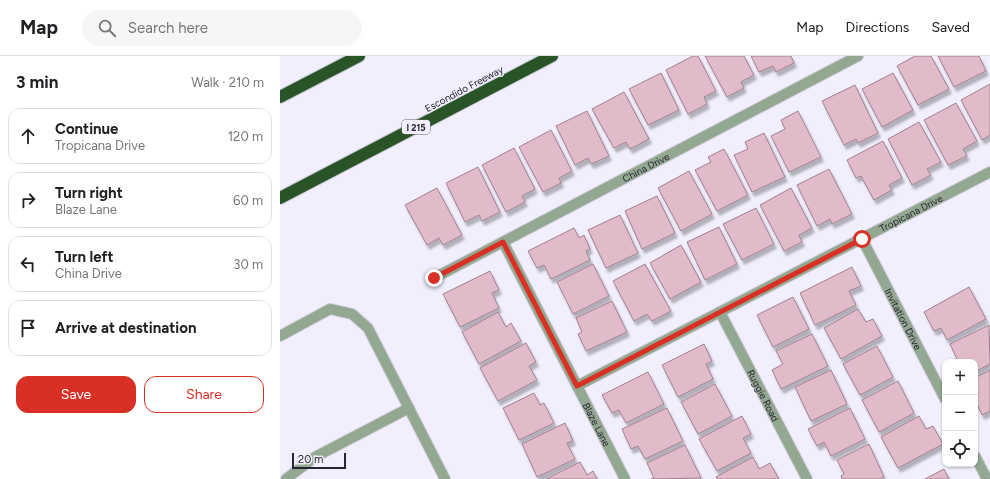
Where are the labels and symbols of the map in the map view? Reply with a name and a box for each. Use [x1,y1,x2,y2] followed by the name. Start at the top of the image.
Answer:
[422,62,506,115] street label: Escondido Freeway
[402,120,430,134] road number: I 215
[620,149,672,185] street label: China Drive
[877,191,945,235] street label: Tropicana Drive
[853,230,871,248] route start
[425,269,443,287] route end
[882,286,925,352] street label: Invitation Drive
[745,367,782,424] street label: Ruggie Road
[580,400,614,449] street label: Blaze Lane
[292,451,346,470] scale bar

